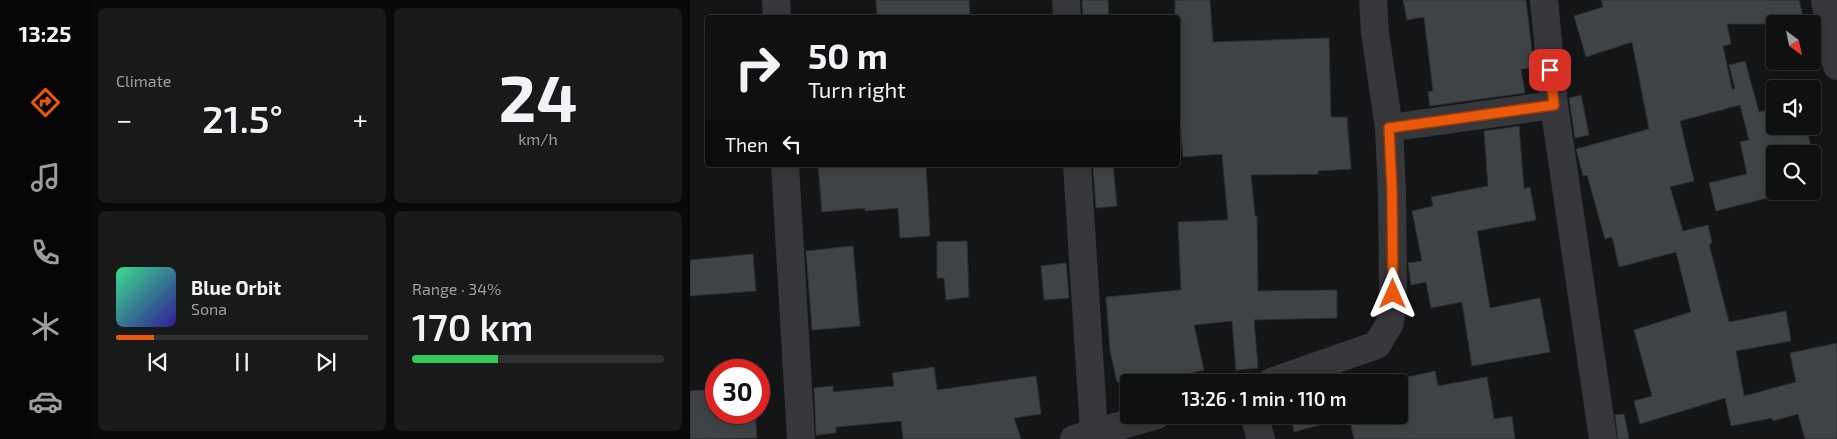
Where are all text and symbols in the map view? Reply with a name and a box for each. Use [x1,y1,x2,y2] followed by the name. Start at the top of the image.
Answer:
[1766,15,1821,70] north arrow
[1766,15,1821,200] map controls
[19,20,71,46] text: 13:25
[808,34,888,76] text: 50 m
[725,35,790,100] icon: right
[1529,49,1571,91] pin
[1536,56,1564,84] icon: arrive
[498,57,578,135] text: 24
[116,71,171,90] text: Climate
[808,76,906,102] text: Turn right
[1766,80,1821,135] button: sound
[28,85,63,120] icon: directions
[202,95,283,141] text: 21.5°
[116,102,132,136] text: −
[353,102,368,136] text: +
[518,129,558,148] text: km/h
[778,130,806,158] icon: left
[725,133,768,156] text: Then
[1766,145,1821,200] button: search
[28,160,63,195] icon: music
[28,235,63,270] icon: phone
[1366,267,1418,319] position arrow
[191,276,281,299] text: Blue Orbit
[412,279,501,298] text: Range · 34%
[191,299,227,318] text: Sona
[412,303,533,349] text: 170 km
[28,309,63,344] icon: climate
[144,348,172,376] icon: previous
[228,348,256,376] icon: pause
[312,348,340,376] icon: next
[705,359,770,424] speed limit sign: 30
[28,384,63,419] icon: car
[1182,387,1346,410] text: 13:26 · 1 min · 110 m

